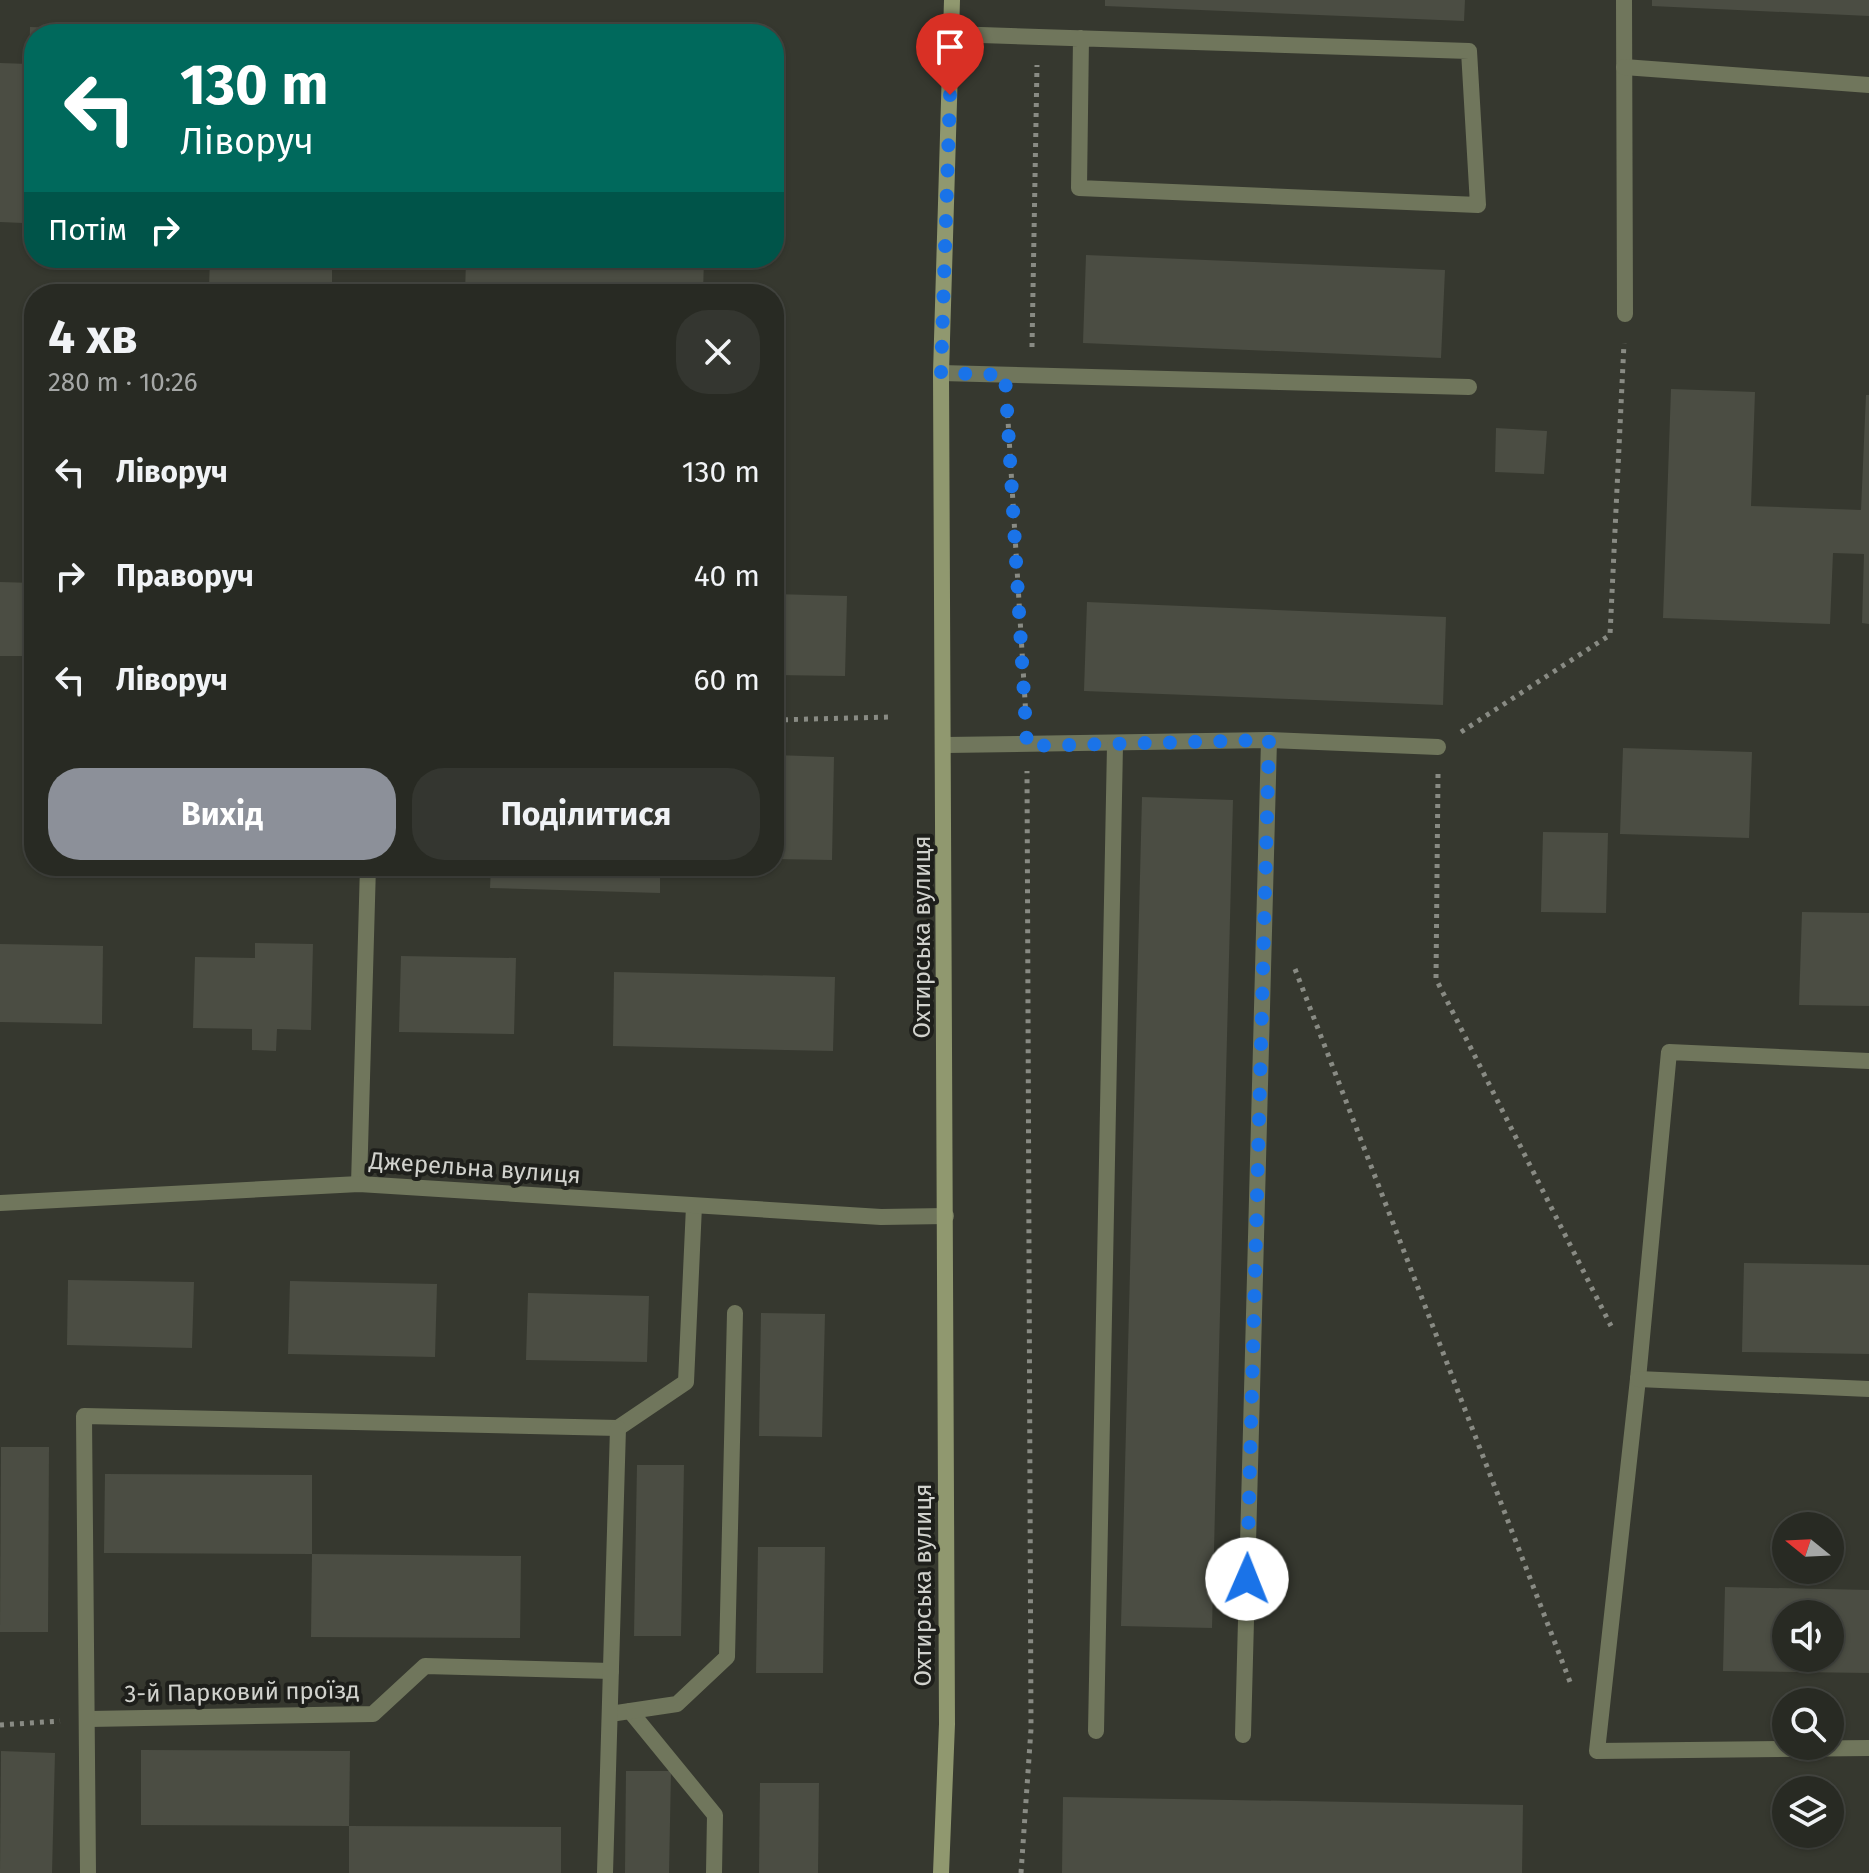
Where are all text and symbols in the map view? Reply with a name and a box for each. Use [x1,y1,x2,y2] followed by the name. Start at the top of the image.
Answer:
[916,13,984,95] pin
[928,25,972,69] icon: arrive
[180,52,328,119] text: 130 m
[48,56,152,160] icon: left
[180,120,314,164] text: Ліворуч
[143,208,187,252] icon: right
[48,212,127,248] text: Потім
[48,308,138,366] text: 4 хв
[676,310,760,394] button: close
[48,367,198,398] text: 280 m · 10:26
[48,450,92,494] icon: left
[116,454,228,490] text: Ліворуч
[682,454,760,490] text: 130 m
[48,554,92,598] icon: right
[116,558,254,594] text: Праворуч
[694,558,760,594] text: 40 m
[48,658,92,702] icon: left
[116,662,228,698] text: Ліворуч
[694,662,760,698] text: 60 m
[48,768,396,860] button: Вихід
[412,768,760,860] button: Поділитися
[908,835,936,1039] street label: Охтирська вулиця
[367,1147,582,1189] street label: Джерельна вулиця
[909,1483,937,1687] street label: Охтирська вулиця
[1772,1512,1844,1584] north arrow
[1772,1512,1844,1848] map controls
[1205,1537,1289,1621] position arrow
[1772,1600,1844,1672] button: sound
[124,1676,360,1708] street label: 3-й Парковий проїзд
[1772,1688,1844,1760] button: search
[1772,1776,1844,1848] button: layers

